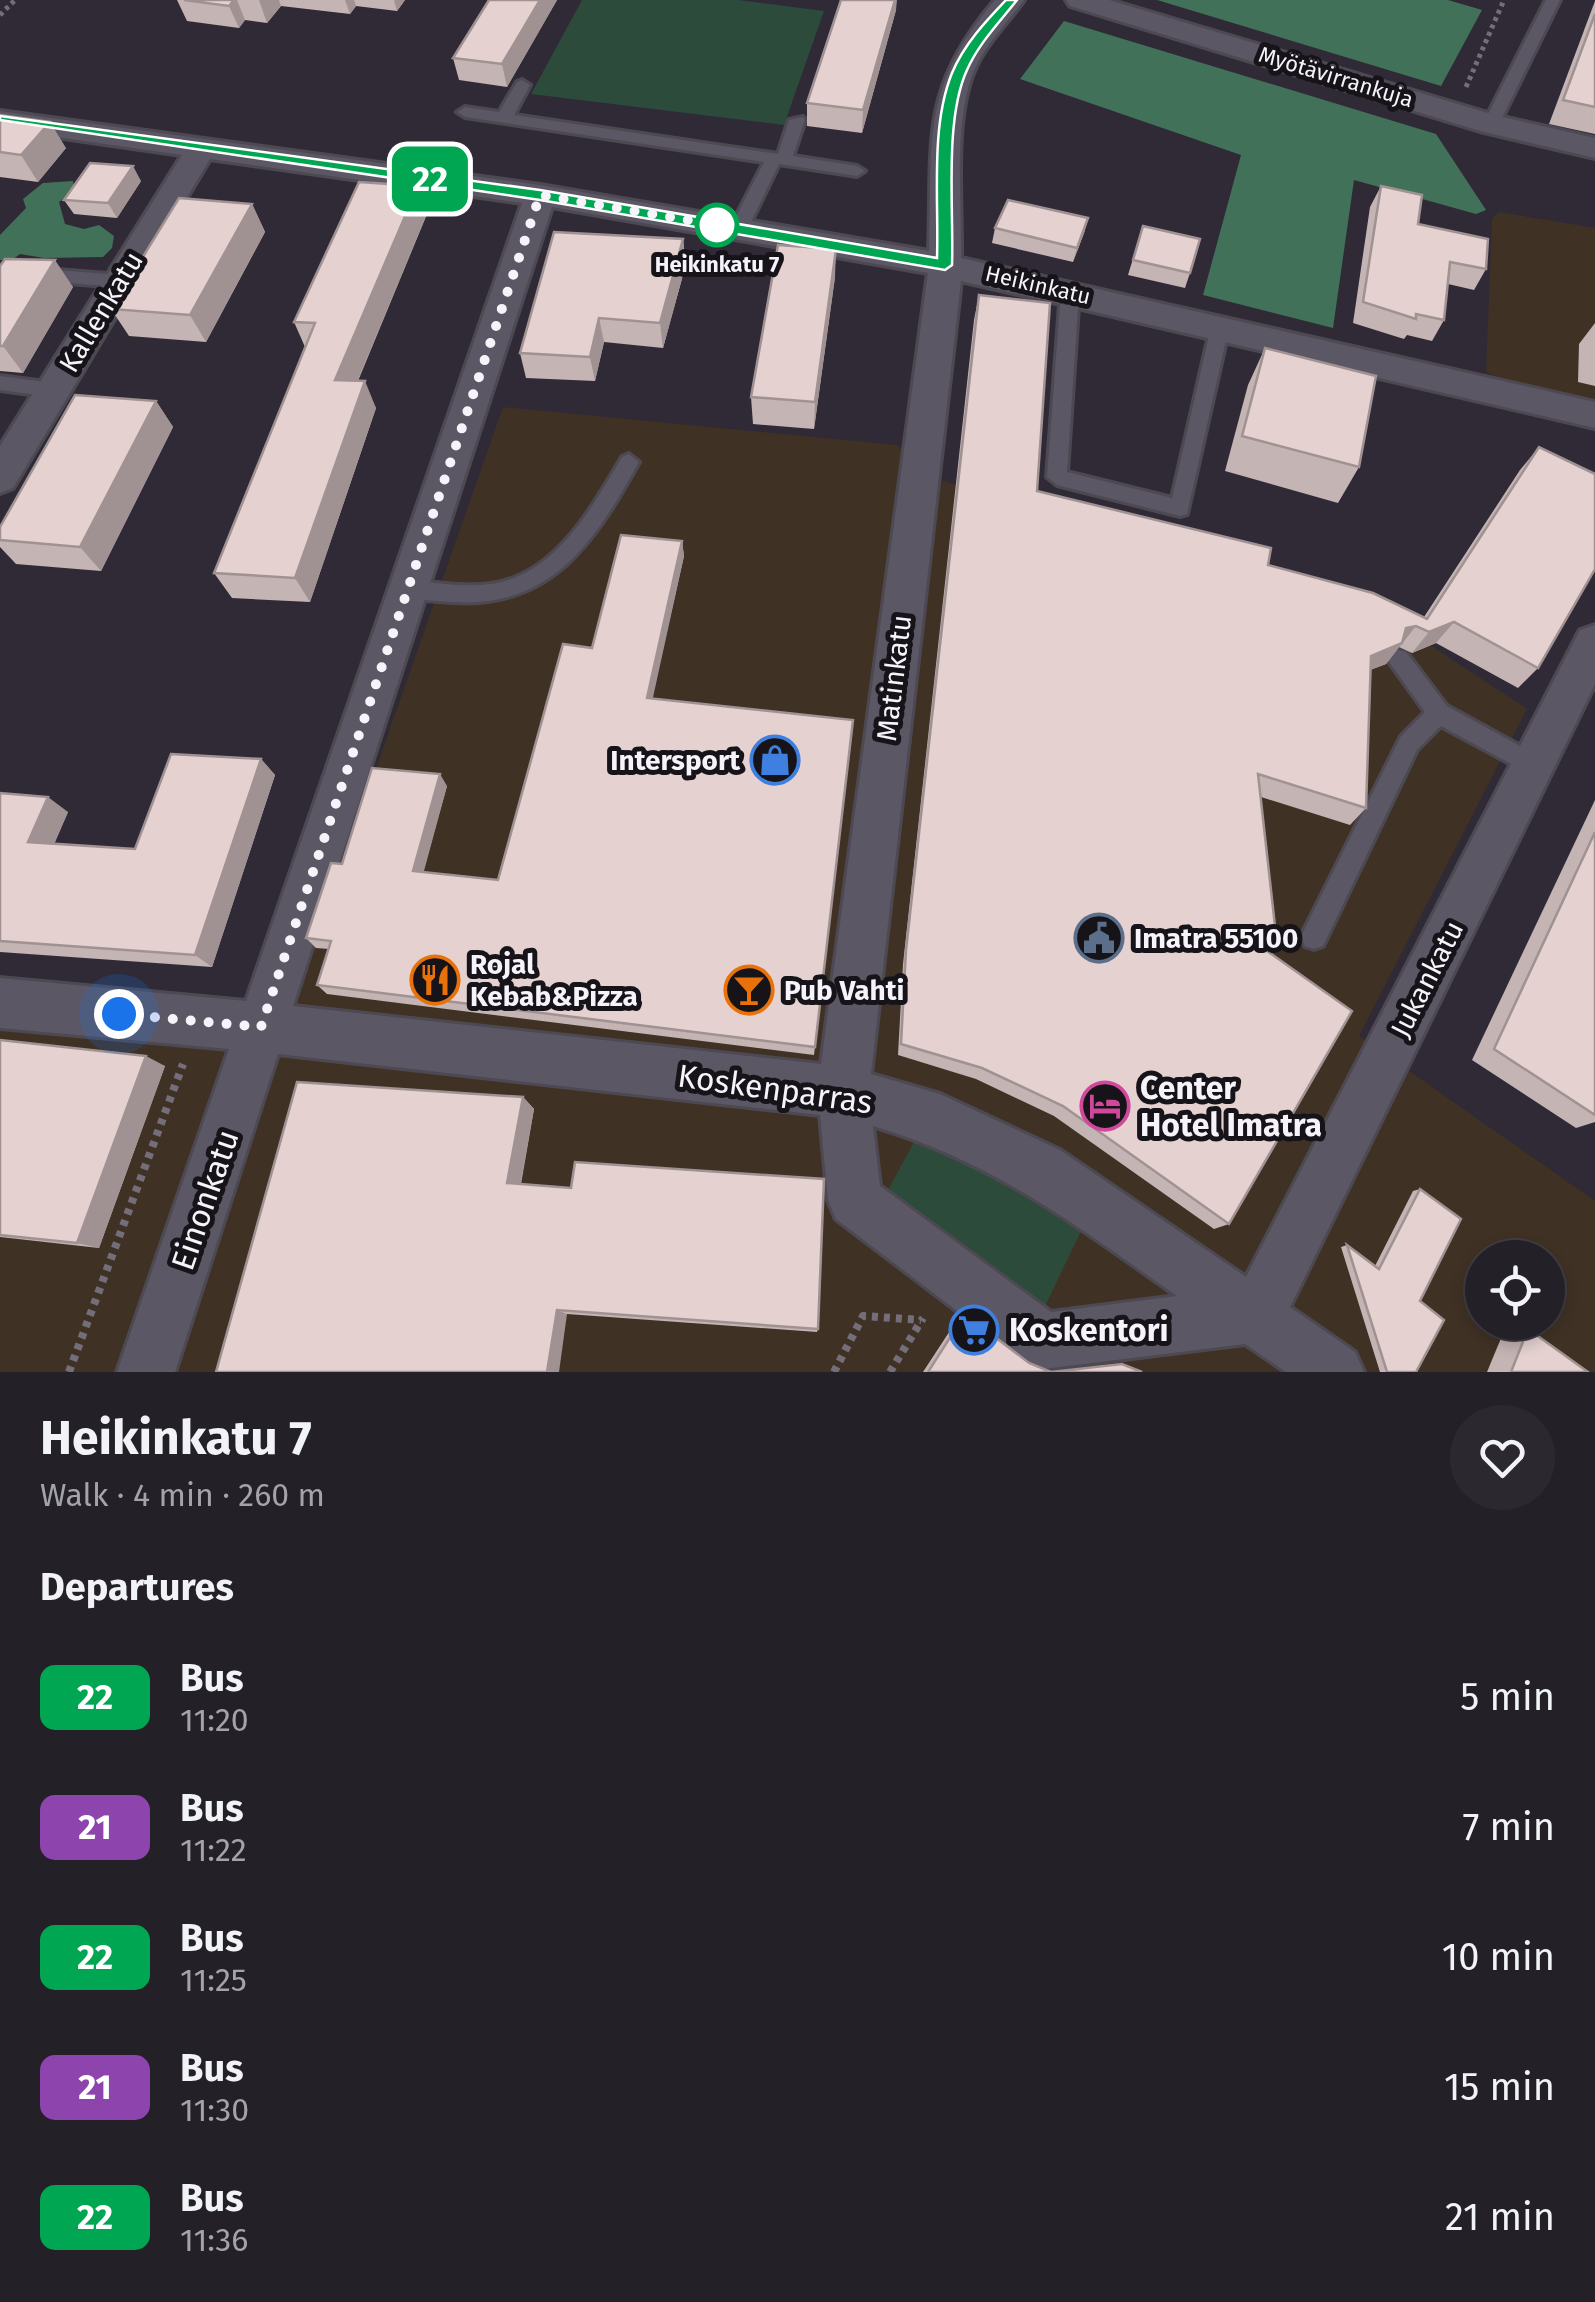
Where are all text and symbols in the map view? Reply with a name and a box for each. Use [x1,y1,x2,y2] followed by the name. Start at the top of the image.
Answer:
[1255,41,1417,113] street label: Myötävirrankuja
[385,146,475,212] line badge: 22
[412,158,448,200] text: 22
[696,204,738,246] marker: Heikinkatu 7
[52,246,150,378] street label: Kallenkatu
[655,251,779,278] place label: Heikinkatu 7
[983,260,1093,310] street label: Heikinkatu
[870,613,918,743] street label: Matinkatu
[749,734,801,786] shop icon: Intersport
[610,744,741,777] place label: Intersport
[1073,912,1125,964] public building icon: Imatra 55100
[1384,915,1470,1043] street label: Jukankatu
[1134,922,1298,955] place label: Imatra 55100
[470,948,638,1013] place label: Rojal Kebab&Pizza
[409,954,461,1006] restaurant icon: Rojal Kebab&Pizza
[723,964,775,1016] bar icon: Pub Vahti
[784,974,905,1007] place label: Pub Vahti
[94,989,144,1039] your location
[675,1057,875,1121] street label: Koskenparras
[1140,1069,1322,1144] place label: Center Hotel Imatra
[1079,1080,1131,1132] hotel icon: Center Hotel Imatra
[163,1125,247,1275] street label: Einonkatu
[1465,1240,1565,1340] map controls
[1465,1240,1565,1340] button: locate
[948,1304,1000,1356] supermarket icon: Koskentori
[1009,1311,1169,1349] place label: Koskentori
[1450,1405,1555,1510] button: heart
[40,1409,312,1467] text: Heikinkatu 7
[40,1476,325,1514] text: Walk · 4 min · 260 m
[40,1564,234,1610] text: Departures
[180,1655,244,1701] text: Bus
[1460,1674,1555,1720] text: 5 min
[77,1676,113,1718] text: 22
[180,1701,249,1739] text: 11:20
[180,1785,244,1831] text: Bus
[1463,1804,1555,1850] text: 7 min
[78,1806,112,1848] text: 21
[180,1831,247,1869] text: 11:22
[180,1915,244,1961] text: Bus
[1442,1934,1555,1980] text: 10 min
[77,1936,113,1978] text: 22
[180,1961,247,1999] text: 11:25
[180,2045,244,2091] text: Bus
[1444,2064,1555,2110] text: 15 min
[78,2066,112,2108] text: 21
[180,2091,249,2129] text: 11:30
[180,2175,244,2221] text: Bus
[1445,2194,1555,2240] text: 21 min
[77,2196,113,2238] text: 22
[180,2221,248,2259] text: 11:36

